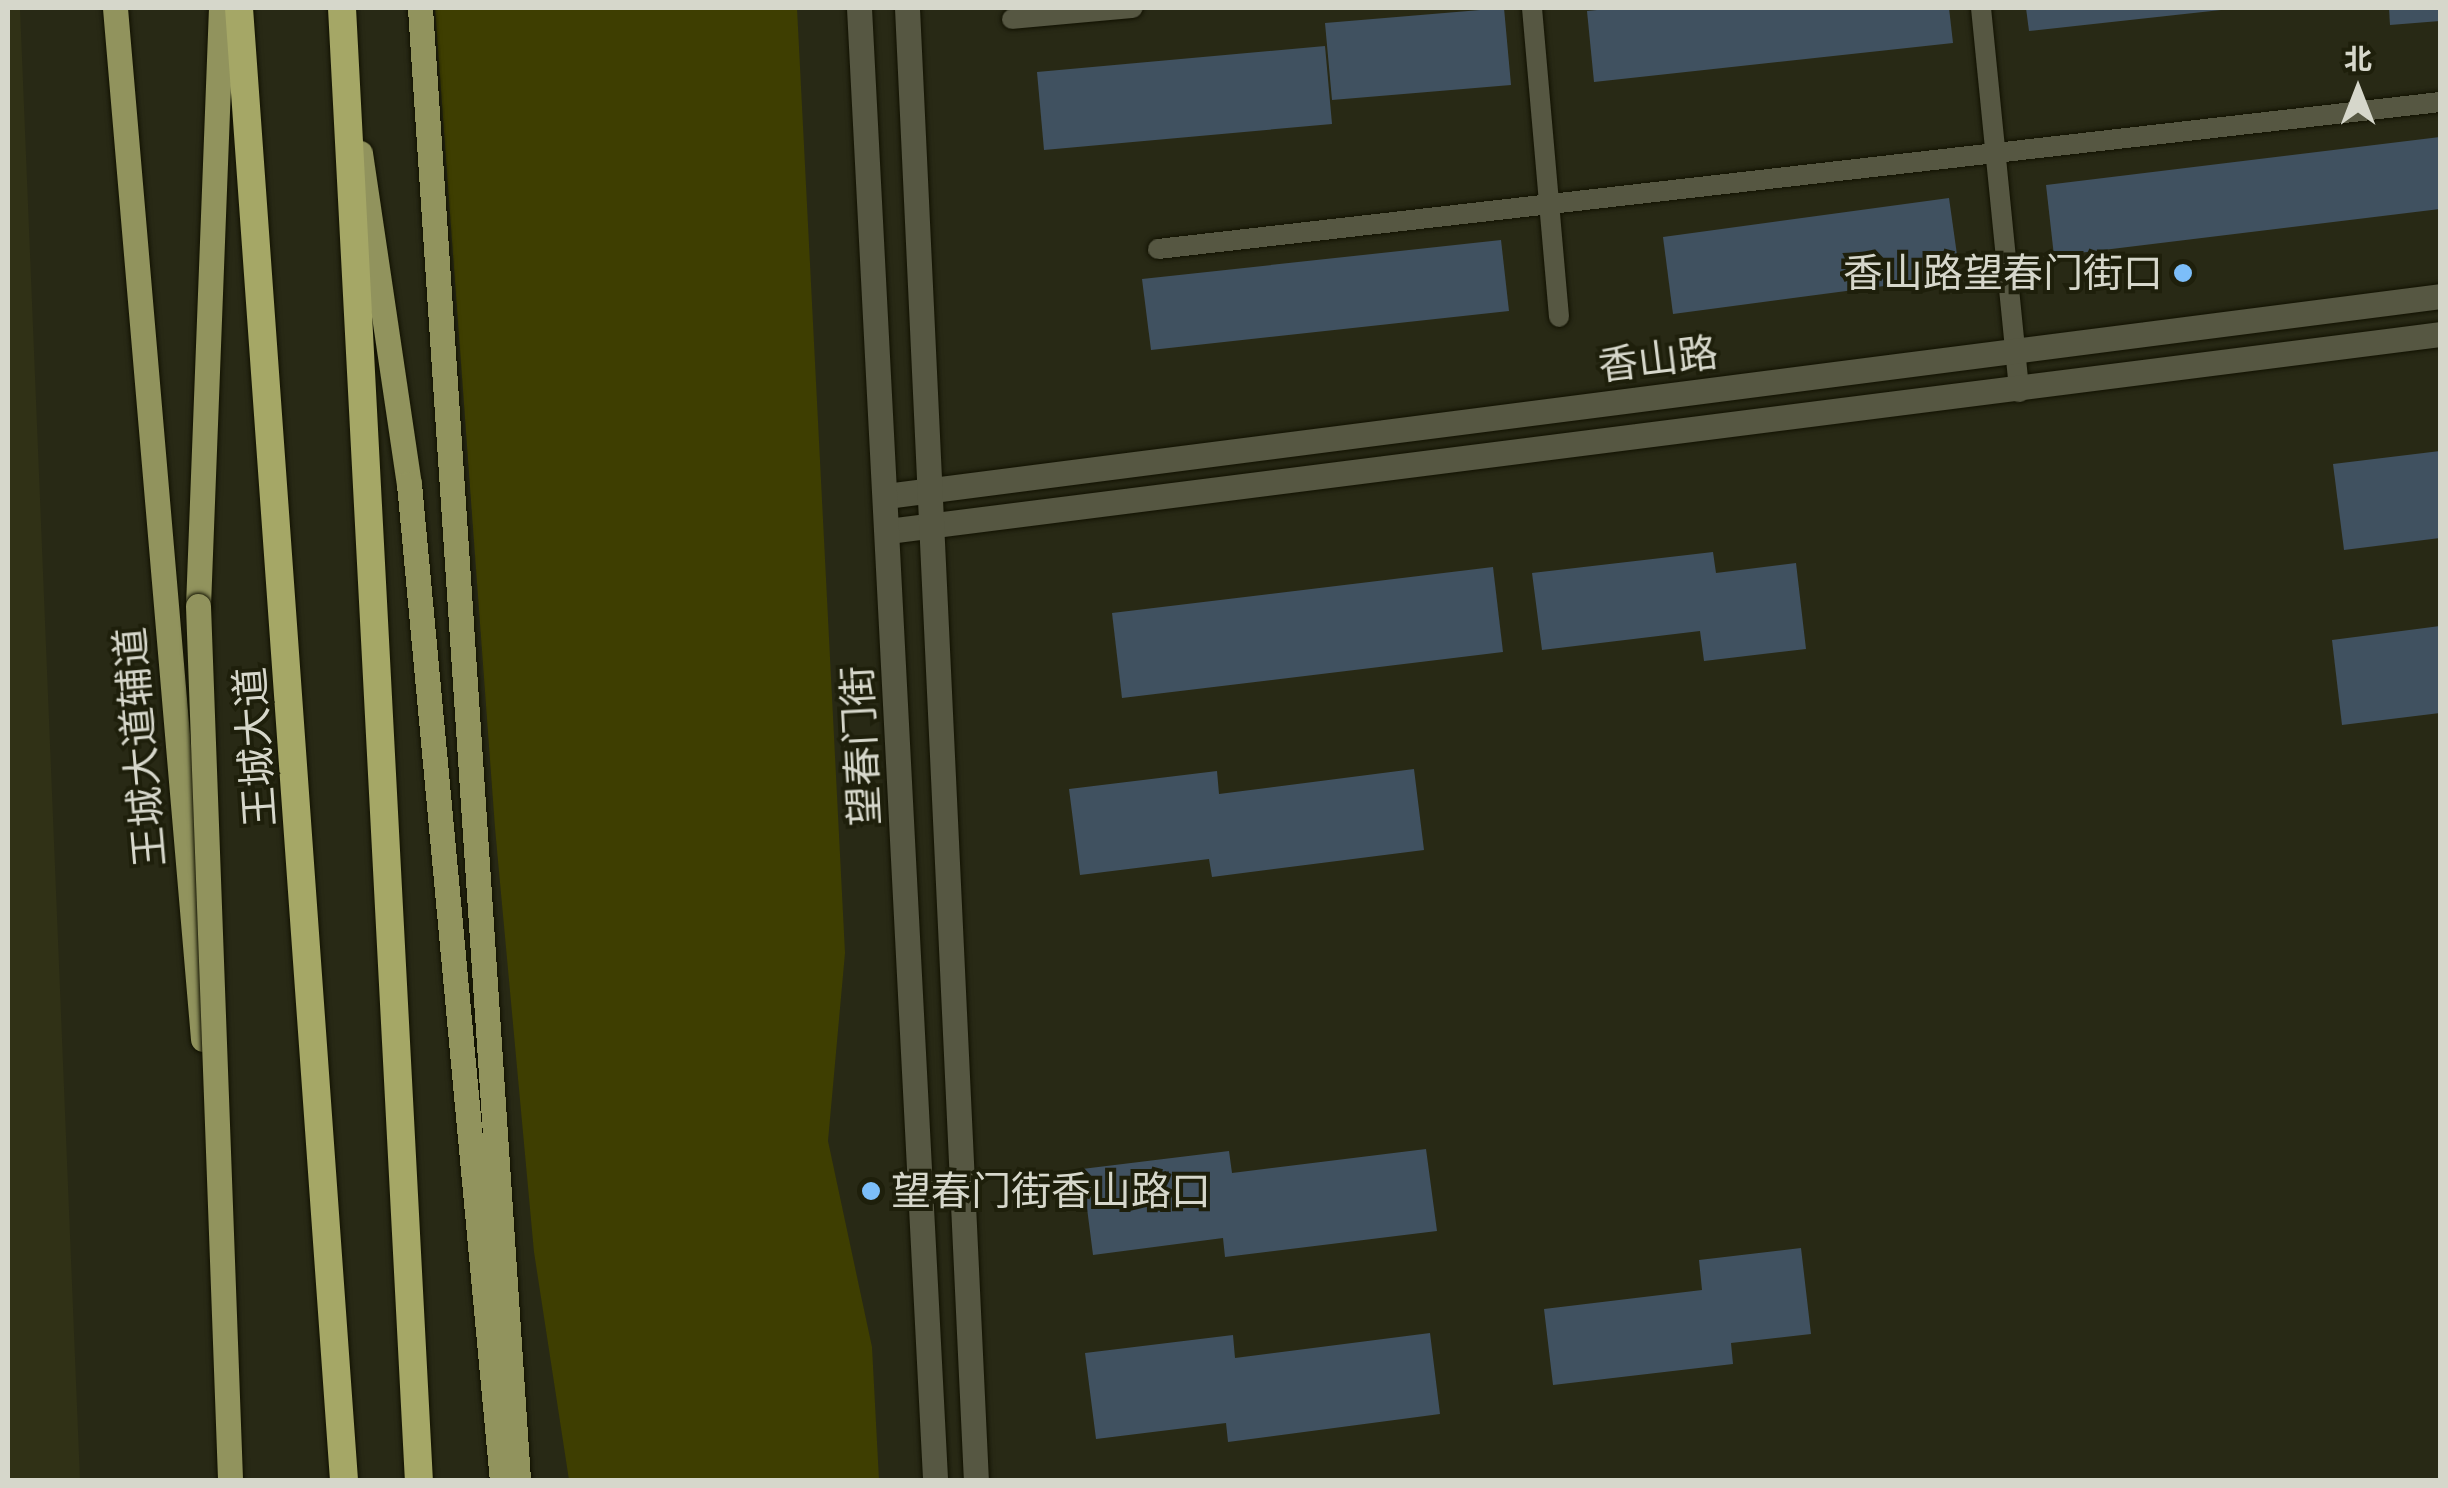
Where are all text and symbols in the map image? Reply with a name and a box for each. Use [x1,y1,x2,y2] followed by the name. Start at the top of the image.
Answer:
[2344,39,2372,80] text: 北
[2308,40,2408,140] north arrow
[1843,249,2163,297] place label: 香山路望春门街口
[2172,262,2194,284] marker: 香山路望春门街口
[1596,328,1720,390] street label: 香山路
[106,625,174,869] street label: 王城大道辅道
[833,665,889,827] street label: 望春门街
[225,666,285,828] street label: 王城大道
[891,1167,1211,1215] place label: 望春门街香山路口
[860,1180,882,1202] marker: 望春门街香山路口

